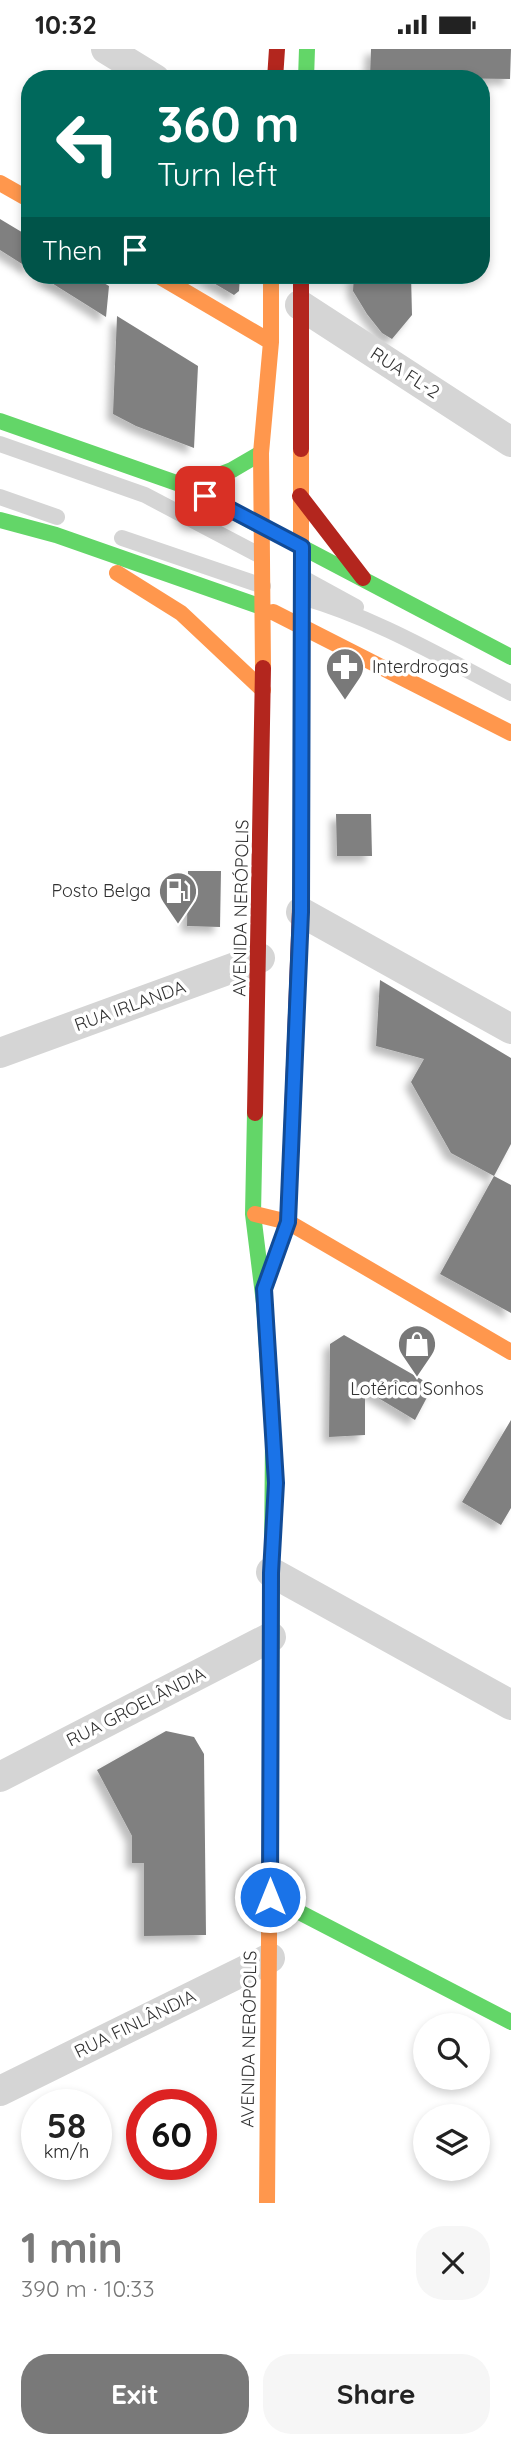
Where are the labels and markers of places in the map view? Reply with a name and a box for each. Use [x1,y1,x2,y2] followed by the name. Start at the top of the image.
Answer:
[175,466,235,526] pin
[324,646,366,701] pharmacy icon: Interdrogas
[372,655,468,678] place label: Interdrogas
[157,870,199,925] fuel station icon: Posto Belga
[51,879,151,902] place label: Posto Belga
[396,1323,438,1378] shop icon: Lotérica Sonhos
[350,1377,484,1400] place label: Lotérica Sonhos

